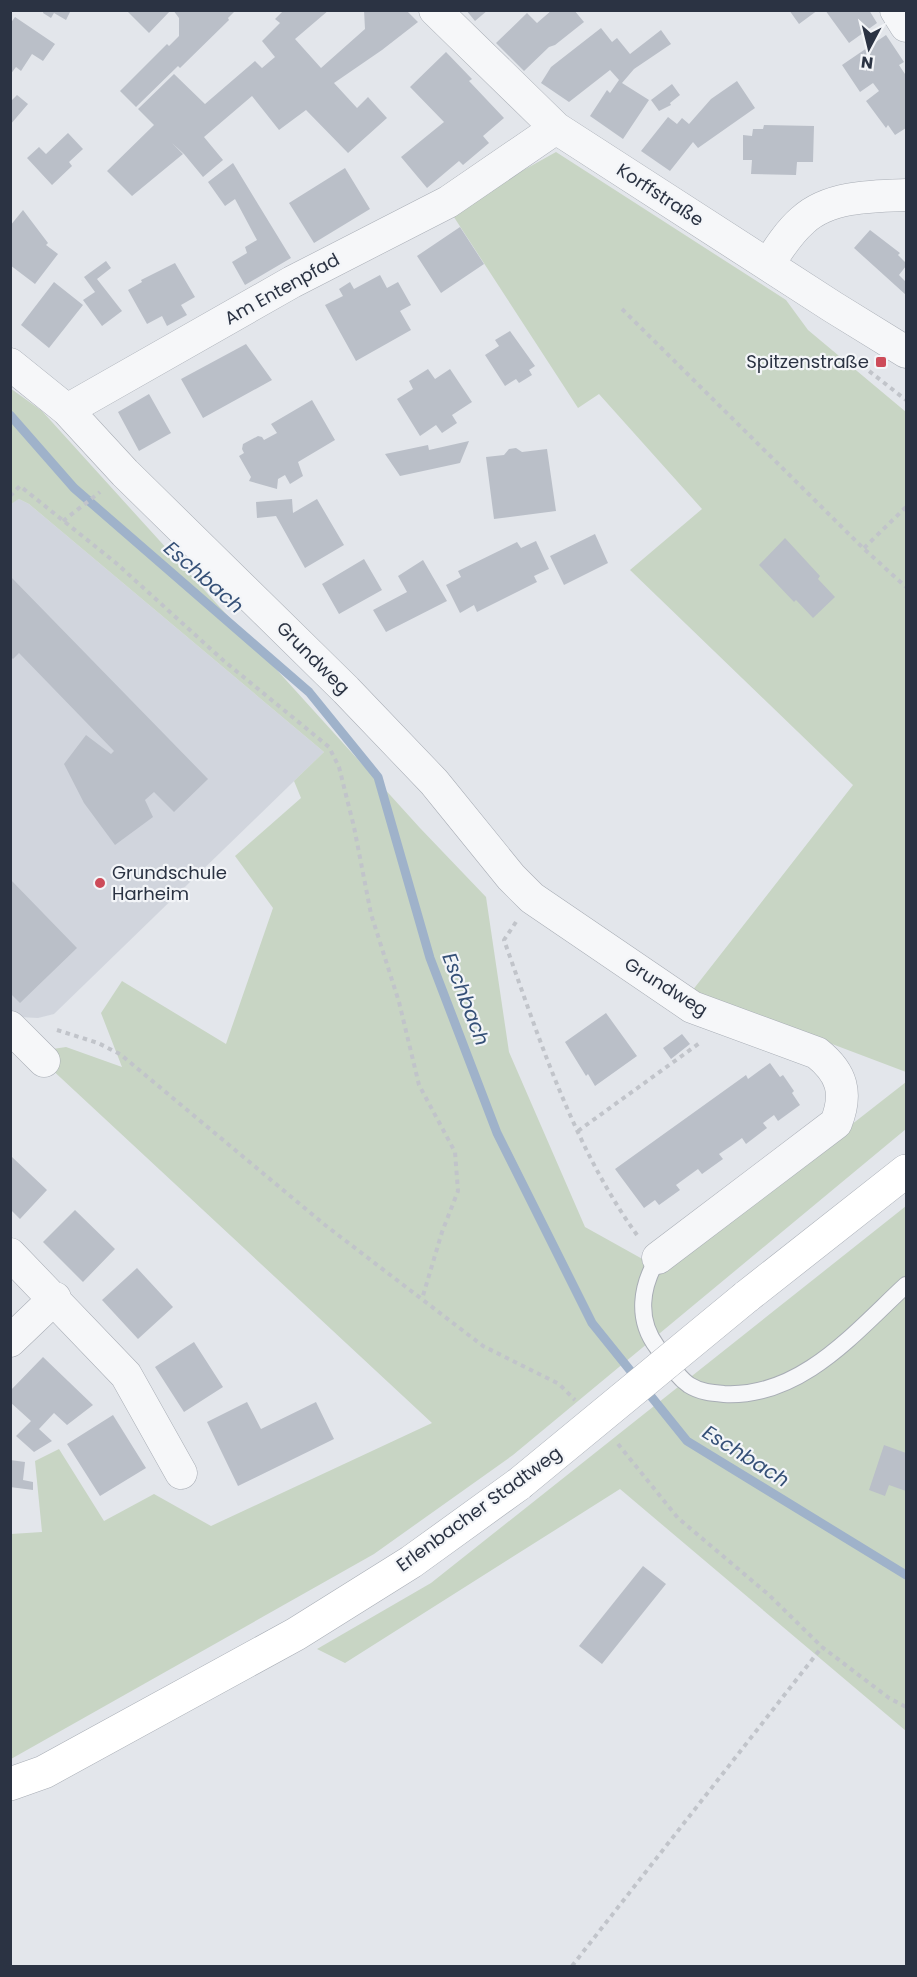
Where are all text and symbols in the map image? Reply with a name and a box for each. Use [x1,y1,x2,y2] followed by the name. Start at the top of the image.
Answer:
[839,18,899,78] north arrow
[860,50,875,75] text: N
[612,157,709,232] street label: Korffstraße
[220,247,344,330] street label: Am Entenpfad
[746,349,869,374] place label: Spitzenstraße
[874,355,888,369] marker: Spitzenstraße
[158,534,250,620] water label: Eschbach
[271,616,355,700] street label: Grundweg
[112,860,227,906] place label: Grundschule Harheim
[93,876,107,890] marker: Grundschule Harheim
[435,948,497,1050] water label: Eschbach
[620,951,713,1022] street label: Grundweg
[697,1418,795,1494] water label: Eschbach
[391,1440,566,1577] street label: Erlenbacher Stadtweg

